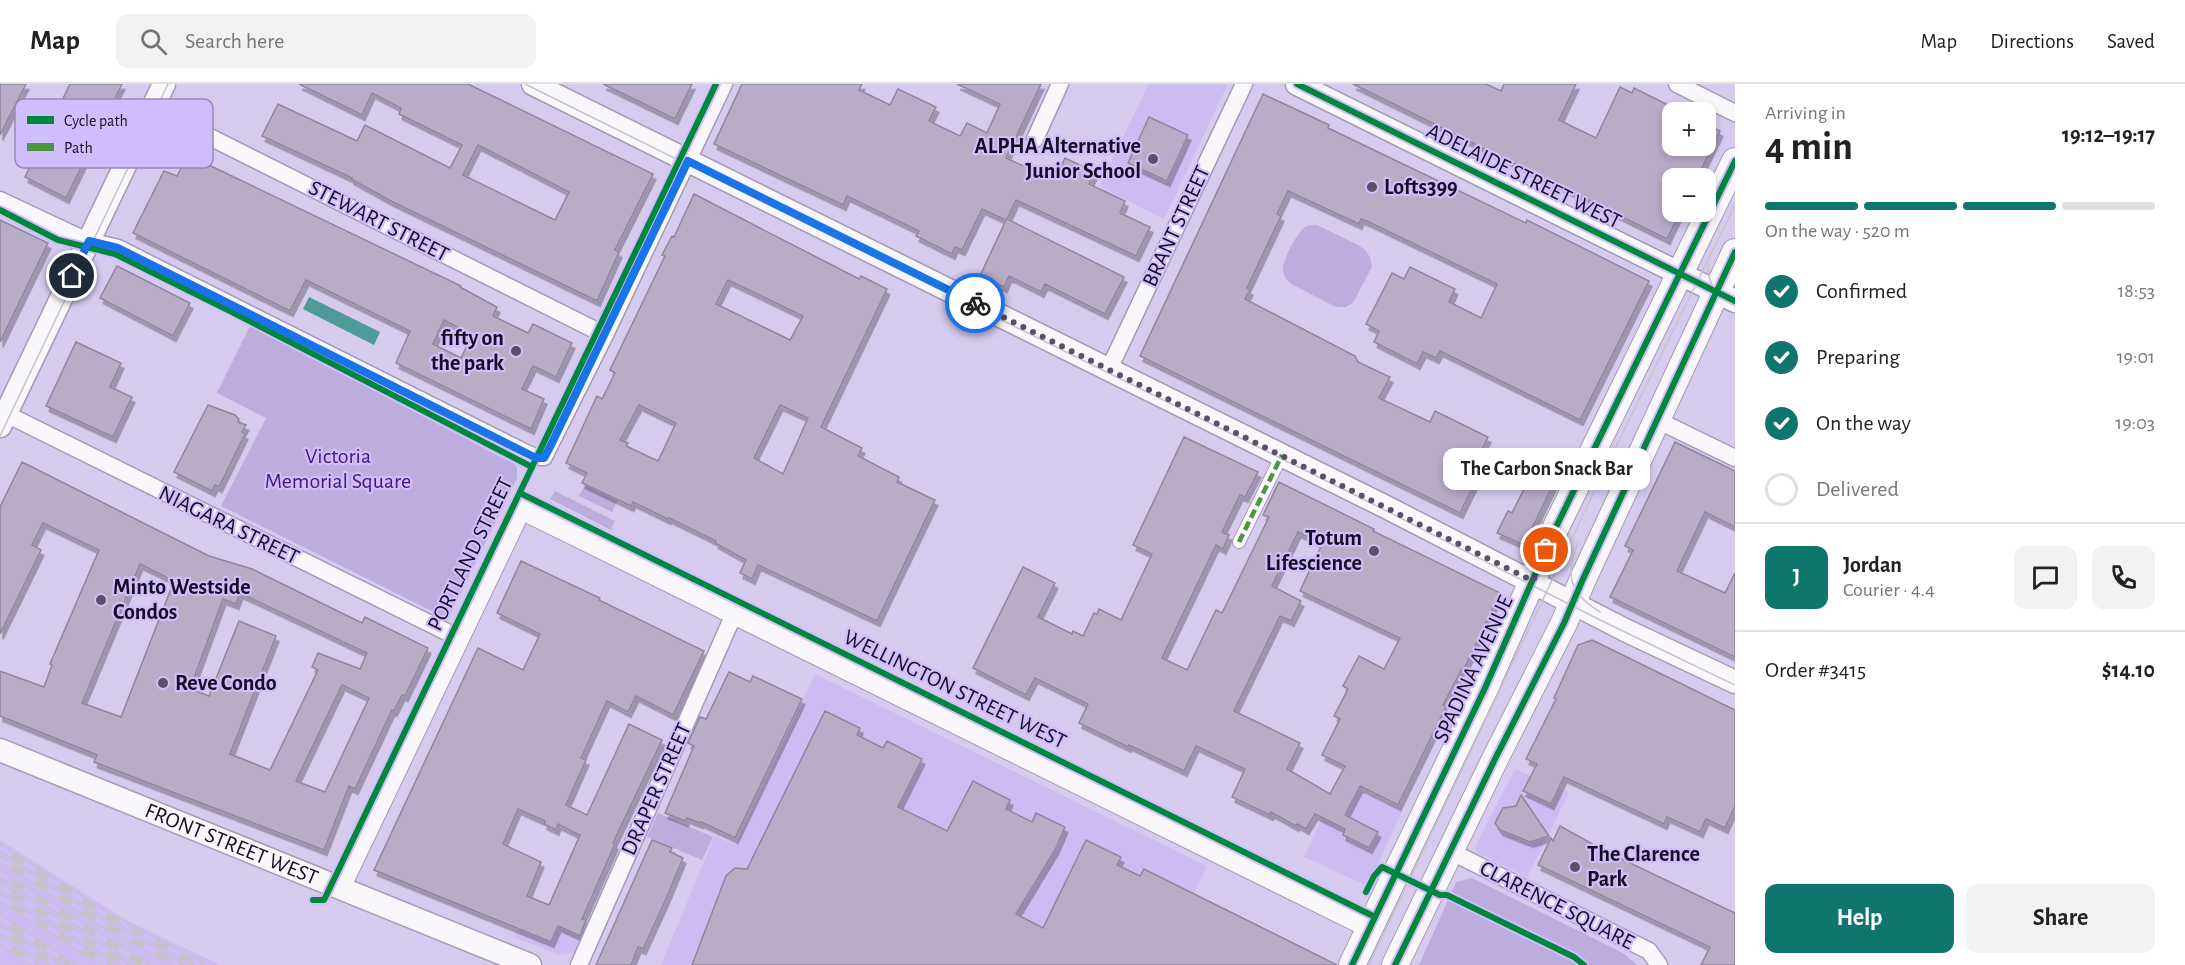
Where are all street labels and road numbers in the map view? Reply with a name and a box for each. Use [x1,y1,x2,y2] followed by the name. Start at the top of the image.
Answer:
[1423,119,1625,233] street label: ADELAIDE STREET WEST
[1138,162,1214,290] street label: BRANT STREET
[305,176,453,266] street label: STEWART STREET
[423,474,517,634] street label: PORTLAND STREET
[155,482,303,568] street label: NIAGARA STREET
[1429,592,1517,746] street label: SPADINA AVENUE
[840,626,1070,753] street label: WELLINGTON STREET WEST
[617,719,695,858] street label: DRAPER STREET
[142,799,321,889] street label: FRONT STREET WEST
[1476,857,1638,954] street label: CLARENCE SQUARE

